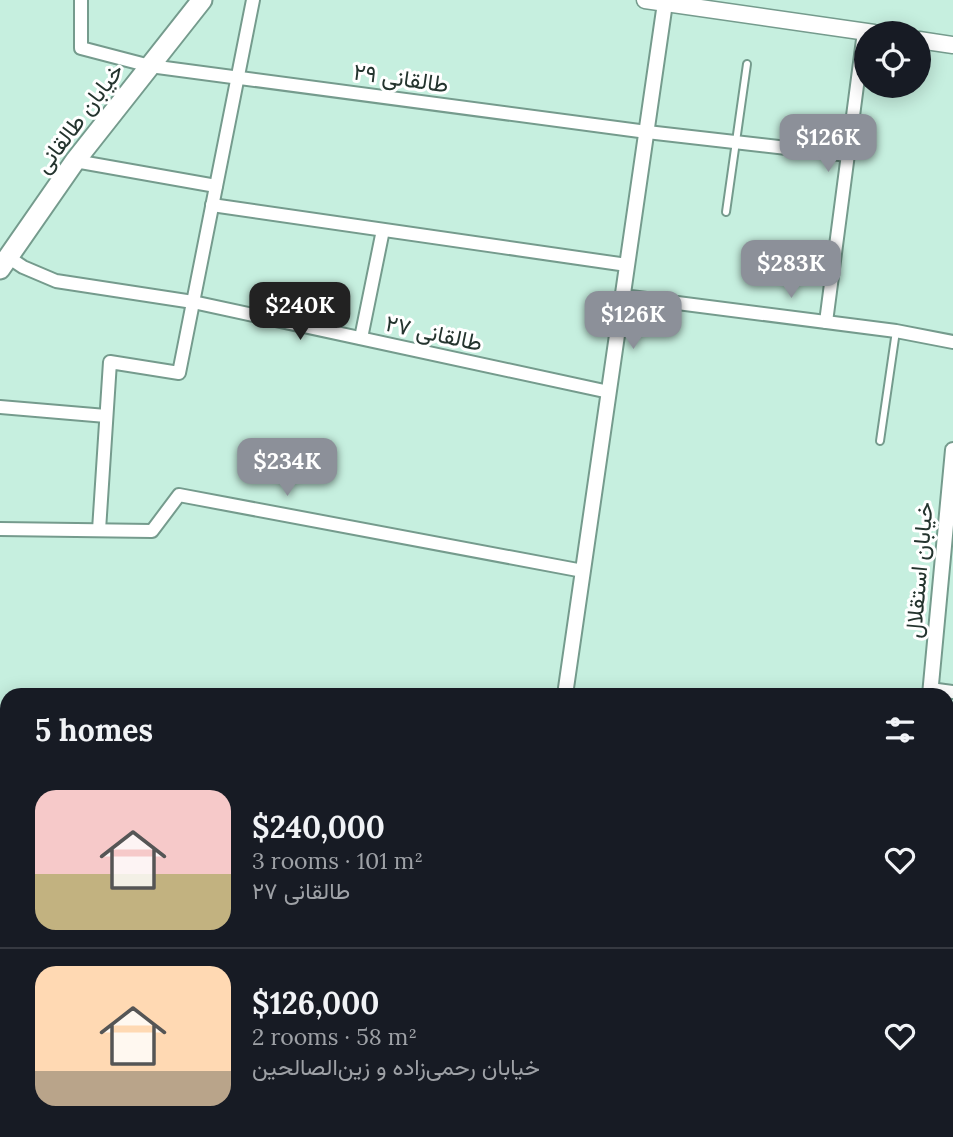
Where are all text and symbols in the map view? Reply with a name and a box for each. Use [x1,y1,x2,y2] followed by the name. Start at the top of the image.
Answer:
[854,21,931,98] map controls
[854,21,931,98] button: locate
[352,56,450,99] street label: طالقانی ۲۹
[28,57,130,179] street label: خیابان طالقانی
[779,114,877,174] pin: $126K
[796,122,860,151] text: $126K
[742,240,840,300] pin: $283K
[757,248,825,277] text: $283K
[251,282,349,342] pin: $240K
[265,290,335,319] text: $240K
[584,292,682,351] pin: $126K
[601,299,665,328] text: $126K
[383,308,485,357] street label: طالقانی ۲۷
[238,438,336,498] pin: $234K
[253,446,321,475] text: $234K
[898,501,940,639] street label: خیابان استقلال
[35,711,153,749] text: 5 homes
[881,711,919,749] icon: filters
[252,808,385,846] text: $240,000
[91,818,175,902] icon: home
[881,841,919,879] icon: heart
[252,846,423,875] text: 3 rooms · 101 m²
[252,876,350,905] text: طالقانی ۲۷
[252,984,379,1022] text: $126,000
[91,994,175,1078] icon: home
[881,1017,919,1055] icon: heart
[252,1022,417,1051] text: 2 rooms · 58 m²
[252,1052,540,1081] text: خیابان رحمی‌زاده و زین‌الصالحین

